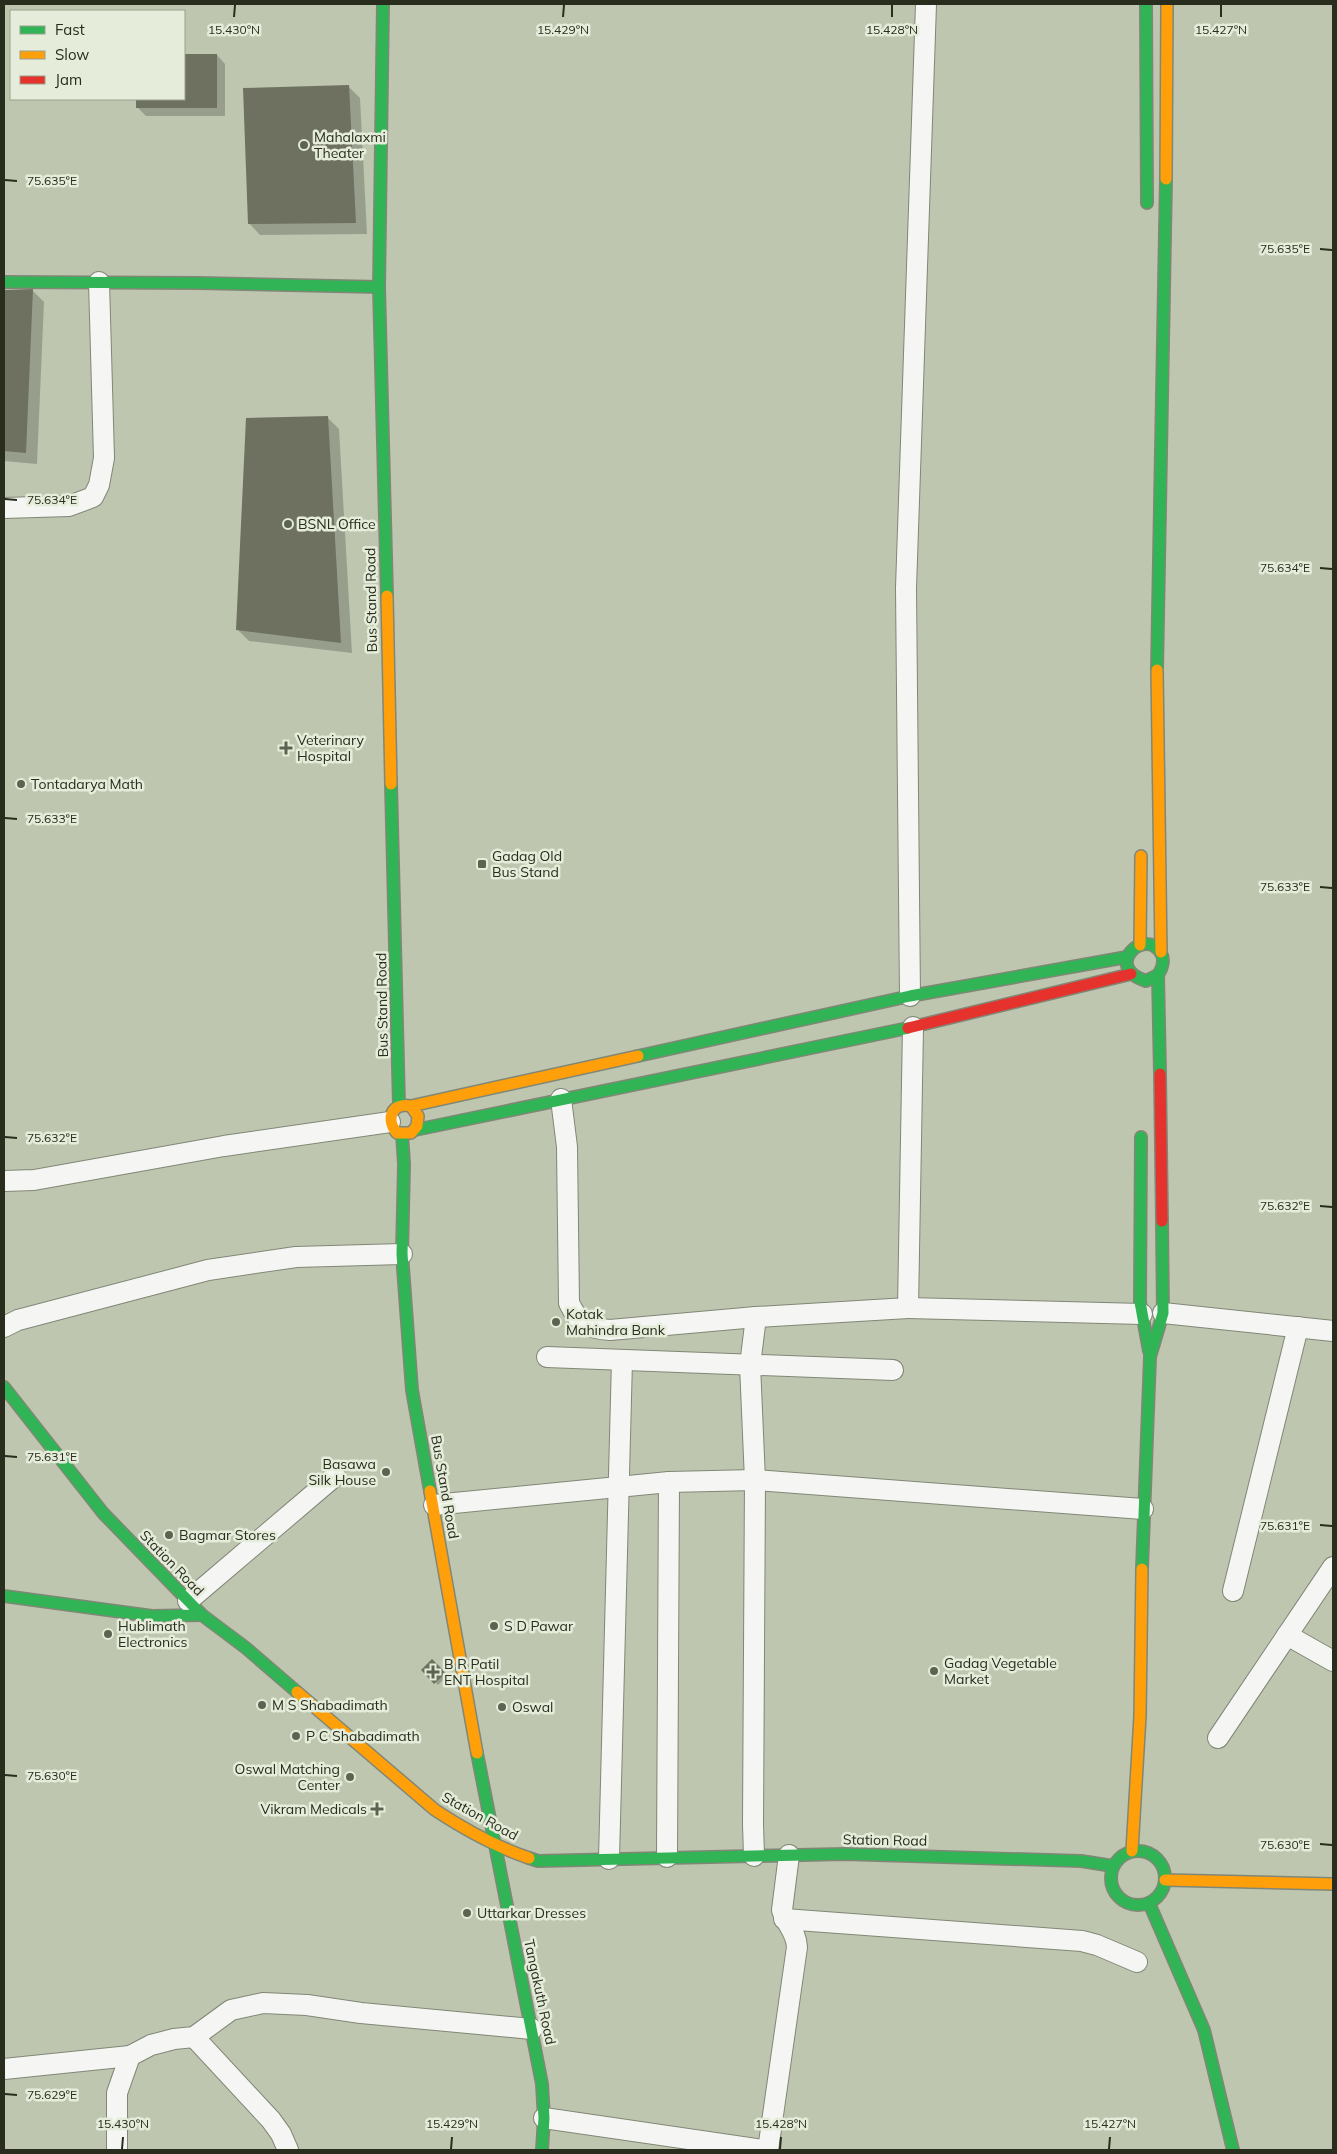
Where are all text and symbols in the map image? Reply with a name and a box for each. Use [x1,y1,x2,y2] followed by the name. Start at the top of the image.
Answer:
[10,10,185,100] legend
[55,20,85,39] text: Fast
[208,22,260,37] text: 15.430°N
[537,22,589,37] text: 15.429°N
[866,22,918,37] text: 15.428°N
[1195,22,1247,37] text: 15.427°N
[55,45,89,64] text: Slow
[55,70,82,89] text: Jam
[314,128,386,162] place label: Mahalaxmi Theater
[298,139,310,151] marker: Mahalaxmi Theater
[27,173,77,188] text: 75.635°E
[1260,241,1310,256] text: 75.635°E
[27,492,77,507] text: 75.634°E
[298,515,376,533] place label: BSNL Office
[282,518,294,530] marker: BSNL Office
[361,547,381,653] street label: Bus Stand Road
[1260,560,1310,575] text: 75.634°E
[297,731,365,765] place label: Veterinary Hospital
[279,741,293,755] marker: Veterinary Hospital
[31,775,143,793] place label: Tontadarya Math
[15,778,27,790] marker: Tontadarya Math
[27,811,77,826] text: 75.633°E
[492,847,562,881] place label: Gadag Old Bus Stand
[476,858,488,870] marker: Gadag Old Bus Stand
[1260,879,1310,894] text: 75.633°E
[372,952,392,1058] street label: Bus Stand Road
[27,1130,77,1145] text: 75.632°E
[1260,1198,1310,1213] text: 75.632°E
[566,1305,666,1339] place label: Kotak Mahindra Bank
[550,1316,562,1328] marker: Kotak Mahindra Bank
[427,1434,463,1540] street label: Bus Stand Road
[27,1449,77,1464] text: 75.631°E
[308,1455,376,1489] place label: Basawa Silk House
[380,1466,392,1478] marker: Basawa Silk House
[1260,1518,1310,1533] text: 75.631°E
[136,1526,208,1600] street label: Station Road
[179,1526,276,1544] place label: Bagmar Stores
[163,1529,175,1541] marker: Bagmar Stores
[118,1617,187,1651] place label: Hublimath Electronics
[504,1617,574,1635] place label: S D Pawar
[488,1620,500,1632] marker: S D Pawar
[102,1628,114,1640] marker: Hublimath Electronics
[944,1654,1057,1688] place label: Gadag Vegetable Market
[444,1655,529,1689] place label: B R Patil ENT Hospital
[426,1665,440,1679] marker: B R Patil ENT Hospital
[928,1665,940,1677] marker: Gadag Vegetable Market
[272,1696,388,1714] place label: M S Shabadimath
[512,1698,553,1716] place label: Oswal
[256,1699,268,1711] marker: M S Shabadimath
[496,1701,508,1713] marker: Oswal
[306,1727,420,1745] place label: P C Shabadimath
[290,1730,302,1742] marker: P C Shabadimath
[235,1760,341,1794] place label: Oswal Matching Center
[27,1768,77,1783] text: 75.630°E
[344,1771,356,1783] marker: Oswal Matching Center
[439,1788,521,1844] street label: Station Road
[260,1800,367,1818] place label: Vikram Medicals
[371,1803,383,1815] marker: Vikram Medicals
[843,1830,927,1850] street label: Station Road
[1260,1837,1310,1852] text: 75.630°E
[477,1904,586,1922] place label: Uttarkar Dresses
[461,1907,473,1919] marker: Uttarkar Dresses
[520,1938,560,2046] street label: Tangakuth Road
[27,2087,77,2102] text: 75.629°E
[97,2116,149,2131] text: 15.430°N
[426,2116,478,2131] text: 15.429°N
[755,2116,807,2131] text: 15.428°N
[1084,2116,1136,2131] text: 15.427°N

